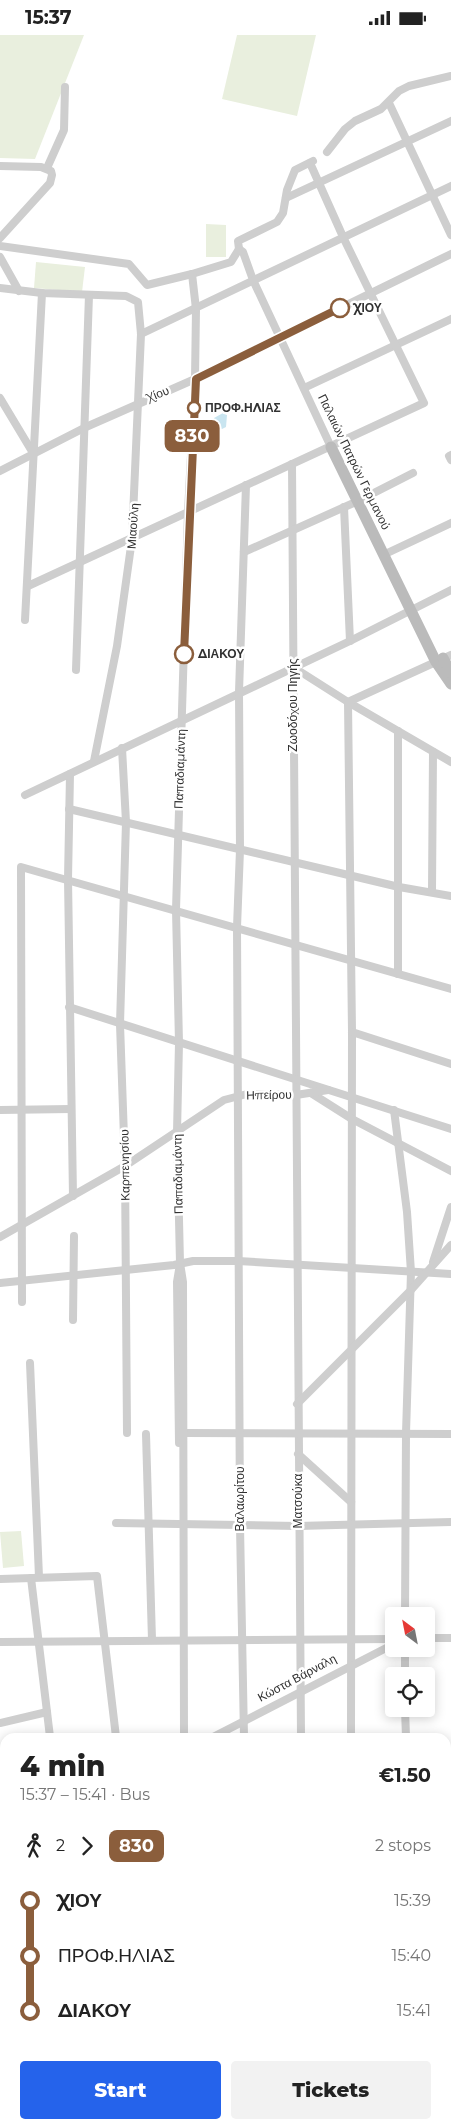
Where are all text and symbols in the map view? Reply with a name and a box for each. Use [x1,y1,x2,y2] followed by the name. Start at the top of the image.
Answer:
[25,6,72,29] text: 15:37
[330,298,350,318] marker: ΧΙΟΥ
[352,300,382,315] place label: ΧΙΟΥ
[143,382,171,405] street label: Χίου
[315,392,394,532] street label: Παλαιών Πατρών Γερμανού
[205,400,281,415] place label: ΠΡΟΦ.ΗΛΙΑΣ
[187,401,201,415] marker: ΠΡΟΦ.ΗΛΙΑΣ
[163,420,221,452] line badge: 830
[175,425,209,447] text: 830
[123,502,142,549] street label: Μιαούλη
[174,644,194,664] marker: ΔΙΑΚΟΥ
[197,646,244,661] place label: ΔΙΑΚΟΥ
[285,658,300,752] street label: Ζωοδόχου Πηγής
[171,729,188,809] street label: Παπαδιαμάντη
[246,1087,292,1102] street label: Ηπείρου
[116,1129,133,1201] street label: Καρπενησίου
[169,1134,186,1214] street label: Παπαδιαμάντη
[232,1466,247,1532] street label: Βαλαωρίτου
[290,1473,305,1528] street label: Ματσούκα
[385,1607,435,1657] north arrow
[385,1607,435,1717] map controls
[255,1650,339,1705] street label: Κώστα Βάρναλη
[385,1667,435,1717] button: locate
[20,1749,105,1783] text: 4 min
[379,1764,431,1787] text: €1.50
[20,1785,150,1804] text: 15:37 – 15:41 · Bus
[20,1832,48,1860] icon: walk
[73,1832,101,1860] icon: forward
[119,1835,154,1857] text: 830
[56,1836,65,1855] text: 2
[375,1836,431,1855] text: 2 stops
[58,1889,102,1912] text: ΧΙΟΥ
[394,1891,431,1910] text: 15:39
[58,1944,175,1967] text: ΠΡΟΦ.ΗΛΙΑΣ
[392,1946,431,1965] text: 15:40
[58,1999,131,2022] text: ΔΙΑΚΟΥ
[397,2001,431,2020] text: 15:41
[20,2061,221,2119] button: Start
[231,2061,431,2119] button: Tickets

